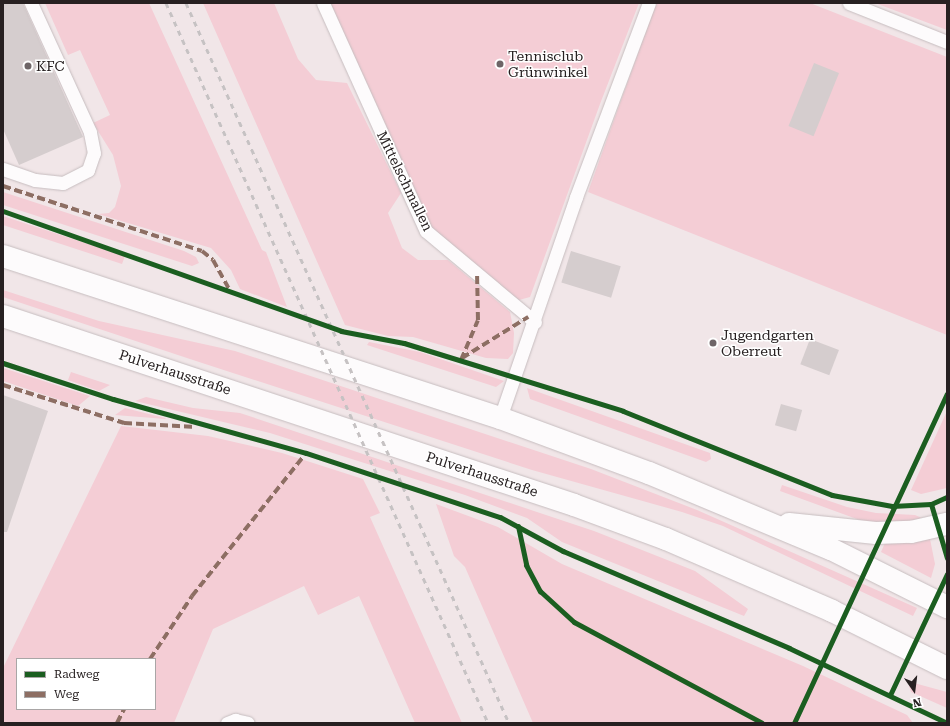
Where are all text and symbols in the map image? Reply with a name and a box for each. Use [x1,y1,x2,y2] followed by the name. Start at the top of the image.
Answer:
[508,48,588,80] place label: Tennisclub Grünwinkel
[36,58,65,74] place label: KFC
[495,59,505,69] marker: Tennisclub Grünwinkel
[23,61,33,71] marker: KFC
[373,128,437,234] street label: Mittelschmallen
[721,327,814,360] place label: Jugendgarten Oberreut
[708,338,718,348] marker: Jugendgarten Oberreut
[117,346,233,398] street label: Pulverhausstraße
[424,448,540,500] street label: Pulverhausstraße
[16,658,156,710] legend
[54,667,99,681] text: Radweg
[894,670,934,710] north arrow
[54,687,79,701] text: Weg
[911,695,923,709] text: N

